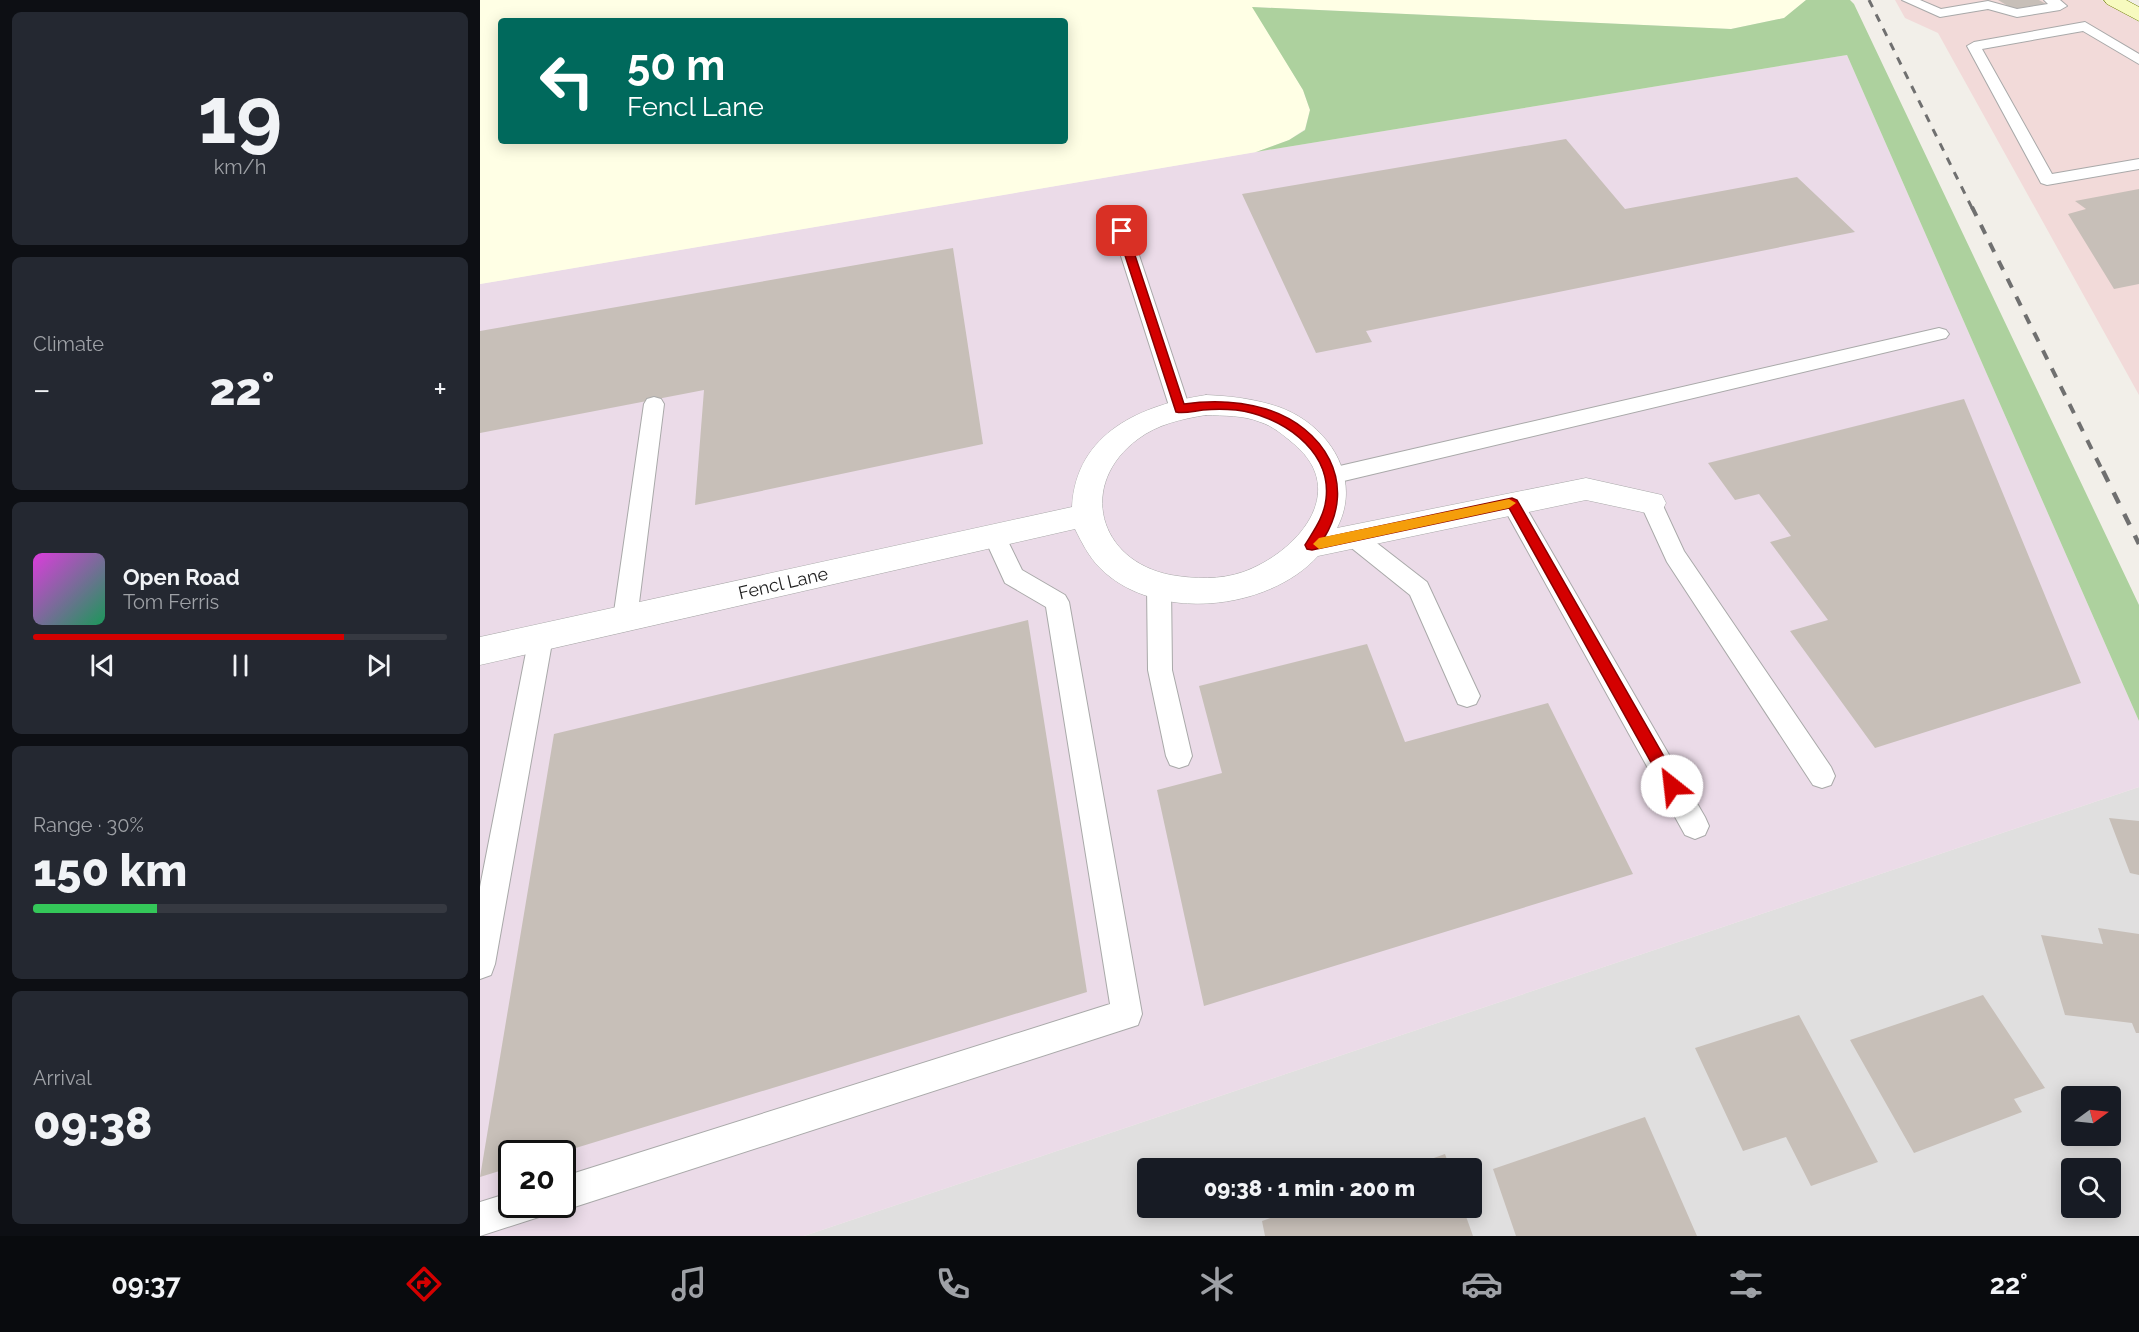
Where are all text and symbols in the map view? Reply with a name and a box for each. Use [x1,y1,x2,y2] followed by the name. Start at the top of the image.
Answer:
[627,41,725,90] text: 50 m
[528,42,606,120] icon: left
[198,70,282,161] text: 19
[627,91,764,122] text: Fencl Lane
[214,155,266,179] text: km/h
[1096,205,1147,256] pin
[1105,214,1138,247] icon: arrive
[33,332,104,356] text: Climate
[209,363,275,416] text: 22°
[33,370,51,409] text: −
[433,370,447,409] text: +
[736,562,830,603] street label: Fencl Lane
[123,564,240,590] text: Open Road
[123,590,219,614] text: Tom Ferris
[86,649,119,682] icon: previous
[224,649,257,682] icon: pause
[362,649,395,682] icon: next
[1640,754,1704,818] position arrow
[33,813,144,837] text: Range · 30%
[33,844,187,897] text: 150 km
[33,1066,92,1090] text: Arrival
[2061,1086,2121,1146] north arrow
[2061,1086,2121,1218] map controls
[33,1097,152,1150] text: 09:38
[498,1140,576,1218] speed limit sign: 20
[2061,1158,2121,1218] button: search
[1204,1175,1415,1201] text: 09:38 · 1 min · 200 m
[403,1263,445,1305] icon: directions
[668,1263,710,1305] icon: music
[932,1263,974,1305] icon: phone
[1196,1263,1238,1305] icon: climate
[1461,1263,1503,1305] icon: car
[1725,1263,1767,1305] icon: filters
[111,1269,181,1300] text: 09:37
[1990,1269,2028,1300] text: 22°

